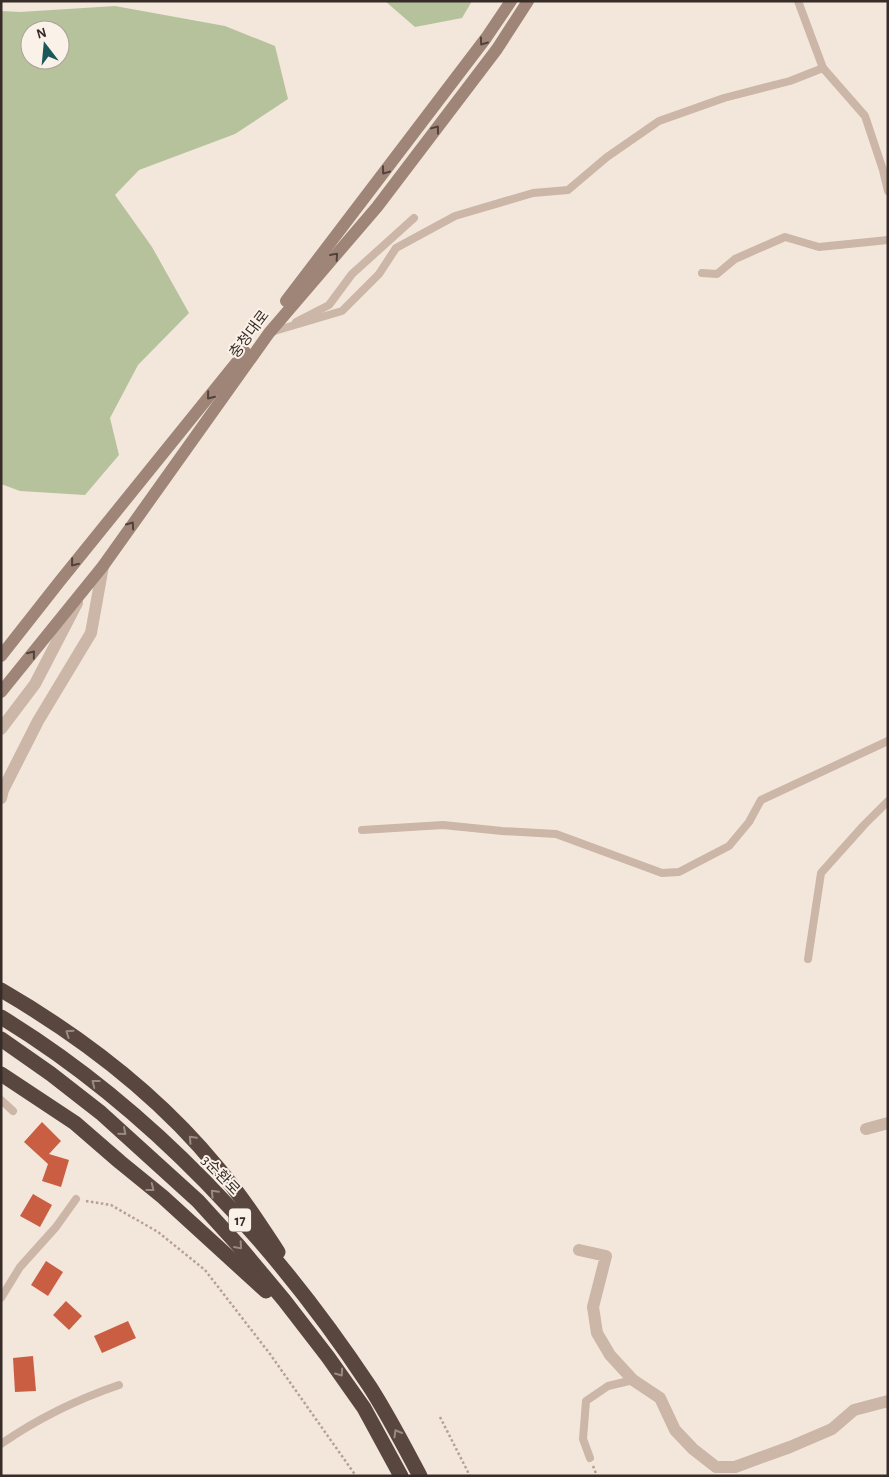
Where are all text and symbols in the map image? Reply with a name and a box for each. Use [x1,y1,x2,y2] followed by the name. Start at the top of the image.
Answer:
[20,20,70,70] north arrow
[35,25,48,42] text: N
[481,36,489,45] one-way arrow
[430,126,438,135] one-way arrow
[383,165,391,174] one-way arrow
[329,253,338,262] one-way arrow
[226,307,272,361] street label: 충청대로
[207,390,215,399] one-way arrow
[125,522,135,531] one-way arrow
[72,557,80,566] one-way arrow
[26,651,35,660] one-way arrow
[65,1030,74,1039] one-way arrow
[92,1080,101,1088] one-way arrow
[118,1126,127,1135] one-way arrow
[189,1135,198,1144] one-way arrow
[199,1152,244,1198] street label: 3순환로
[146,1182,155,1191] one-way arrow
[211,1189,220,1198] one-way arrow
[229,1208,251,1232] road number: 17
[233,1241,242,1250] one-way arrow
[334,1368,343,1377] one-way arrow
[393,1429,403,1438] one-way arrow

